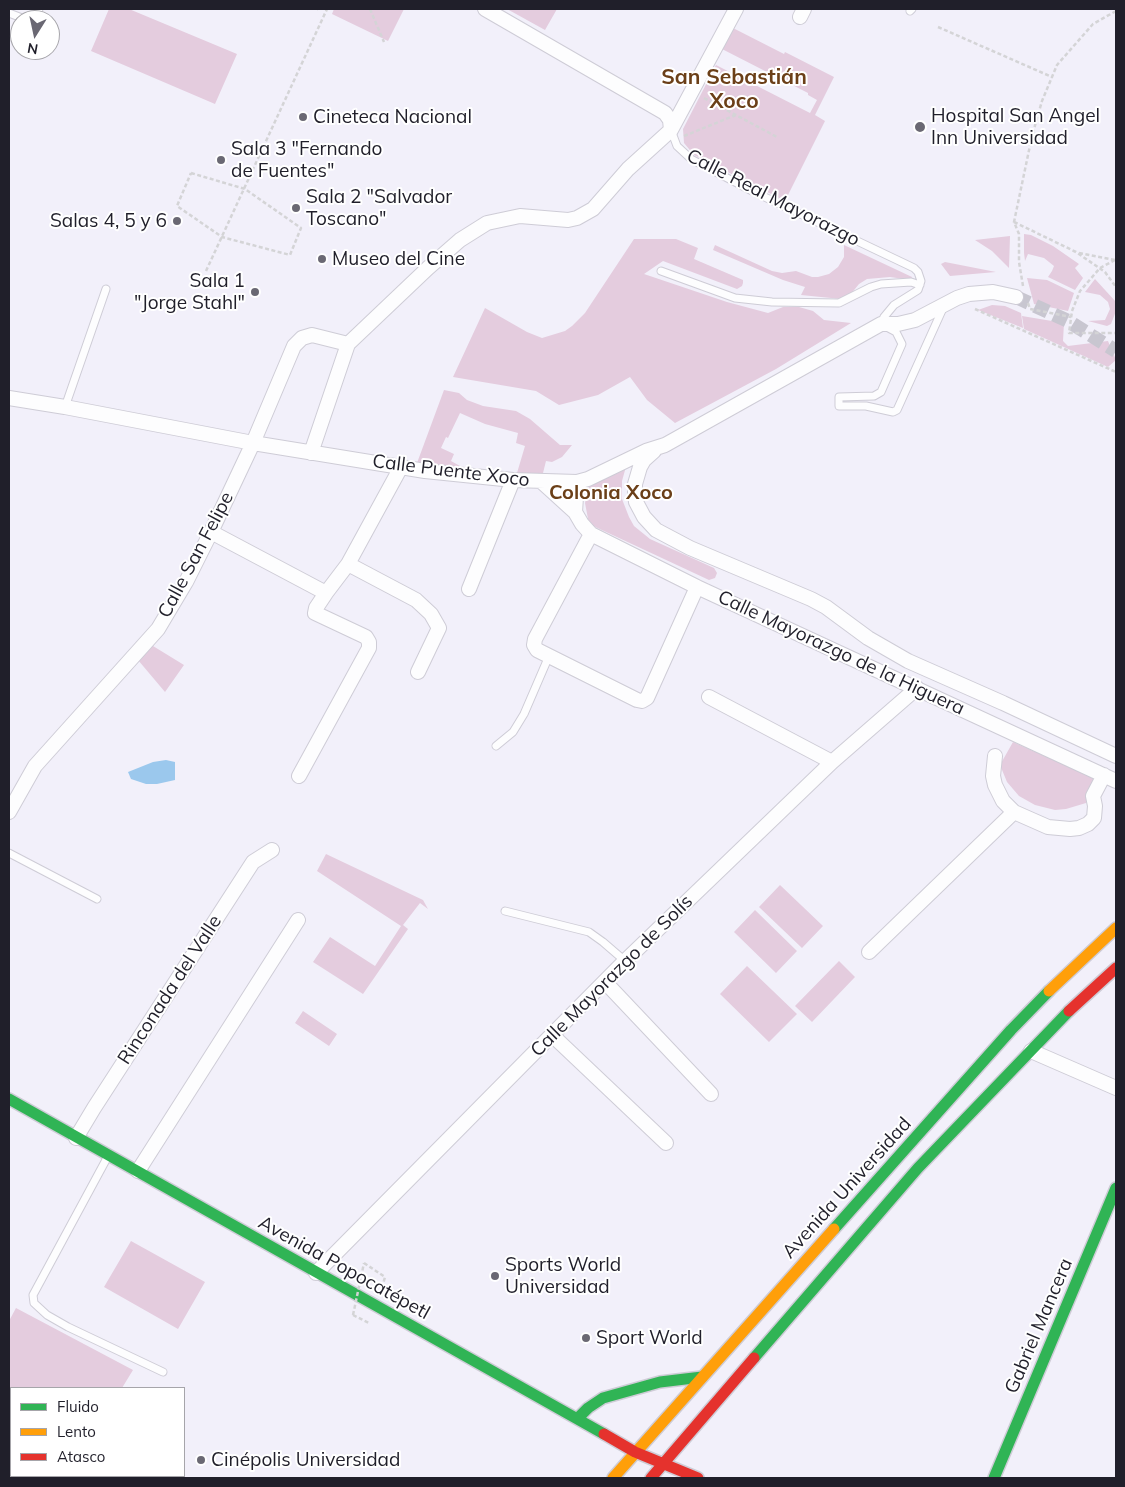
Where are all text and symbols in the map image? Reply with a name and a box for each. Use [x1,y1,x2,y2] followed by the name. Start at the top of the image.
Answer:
[10,10,60,60] north arrow
[26,39,39,59] text: N
[661,65,807,115] district label: San Sebastián Xoco
[931,105,1100,149] place label: Hospital San Angel Inn Universidad
[313,106,472,128] place label: Cineteca Nacional
[297,111,309,123] marker: Cineteca Nacional
[913,120,927,134] marker: Hospital San Angel Inn Universidad
[231,138,382,182] place label: Sala 3 "Fernando de Fuentes"
[683,144,863,252] street label: Calle Real Mayorazgo
[215,154,227,166] marker: Sala 3 "Fernando de Fuentes"
[306,186,452,230] place label: Sala 2 "Salvador Toscano"
[290,202,302,214] marker: Sala 2 "Salvador Toscano"
[50,210,167,232] place label: Salas 4, 5 y 6
[171,215,183,227] marker: Salas 4, 5 y 6
[332,248,465,270] place label: Museo del Cine
[316,253,328,265] marker: Museo del Cine
[134,270,245,314] place label: Sala 1 "Jorge Stahl"
[249,286,261,298] marker: Sala 1 "Jorge Stahl"
[371,450,531,492] street label: Calle Puente Xoco
[549,481,673,505] district label: Colonia Xoco
[153,488,239,622] street label: Calle San Felipe
[714,586,968,720] street label: Calle Mayorazgo de la Higuera
[526,890,698,1062] street label: Calle Mayorazgo de Solís
[113,911,227,1069] street label: Rinconada del Valle
[778,1113,916,1263] street label: Avenida Universidad
[254,1211,434,1325] street label: Avenida Popocatépetl
[505,1254,621,1298] place label: Sports World Universidad
[1000,1255,1078,1397] street label: Gabriel Mancera
[489,1270,501,1282] marker: Sports World Universidad
[596,1327,703,1349] place label: Sport World
[580,1332,592,1344] marker: Sport World
[10,1387,185,1477] legend
[57,1397,99,1416] text: Fluido
[57,1422,96,1441] text: Lento
[57,1447,105,1466] text: Atasco
[211,1449,400,1471] place label: Cinépolis Universidad
[195,1454,207,1466] marker: Cinépolis Universidad

